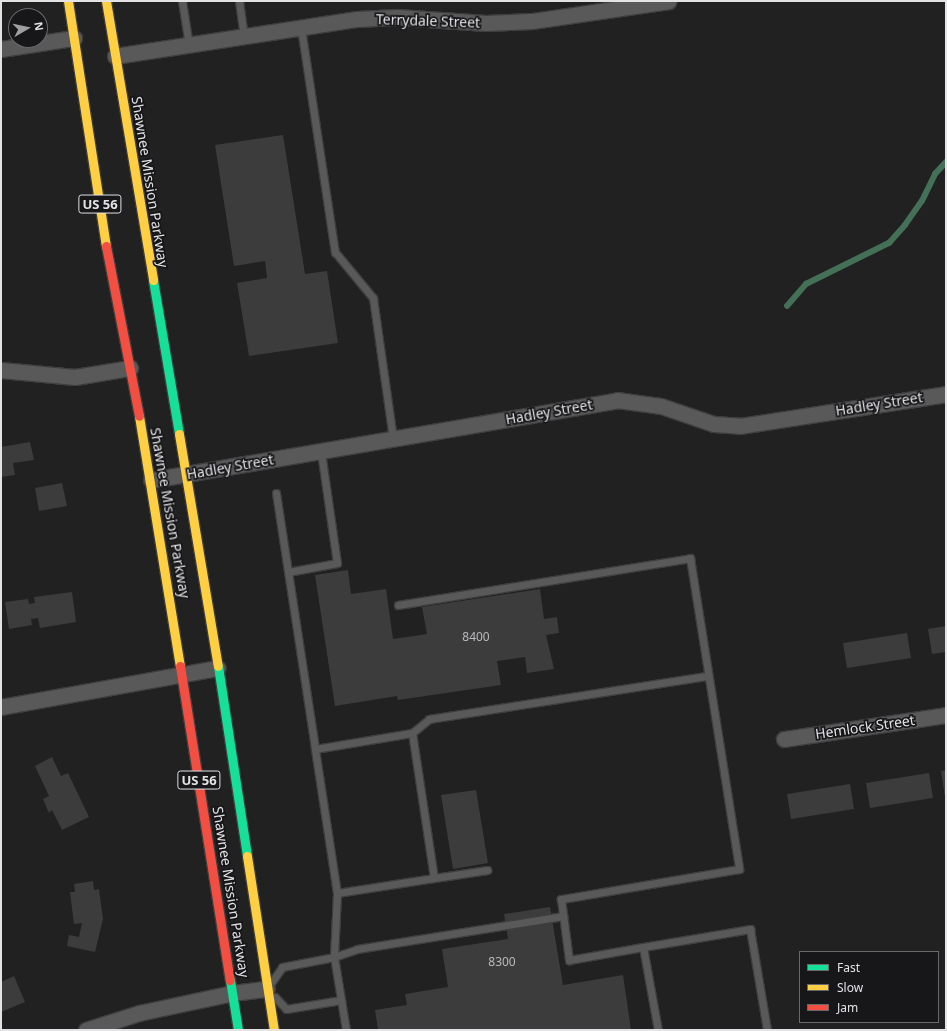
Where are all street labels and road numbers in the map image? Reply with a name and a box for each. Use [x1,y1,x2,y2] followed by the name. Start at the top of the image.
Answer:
[376,11,480,31] street label: Terrydale Street
[128,95,172,269] street label: Shawnee Mission Parkway
[78,193,122,215] road number: US 56
[834,389,924,419] street label: Hadley Street
[504,396,594,428] street label: Hadley Street
[147,426,193,600] street label: Shawnee Mission Parkway
[185,451,275,483] street label: Hadley Street
[814,712,916,742] street label: Hemlock Street
[177,769,221,791] road number: US 56
[209,805,253,979] street label: Shawnee Mission Parkway

